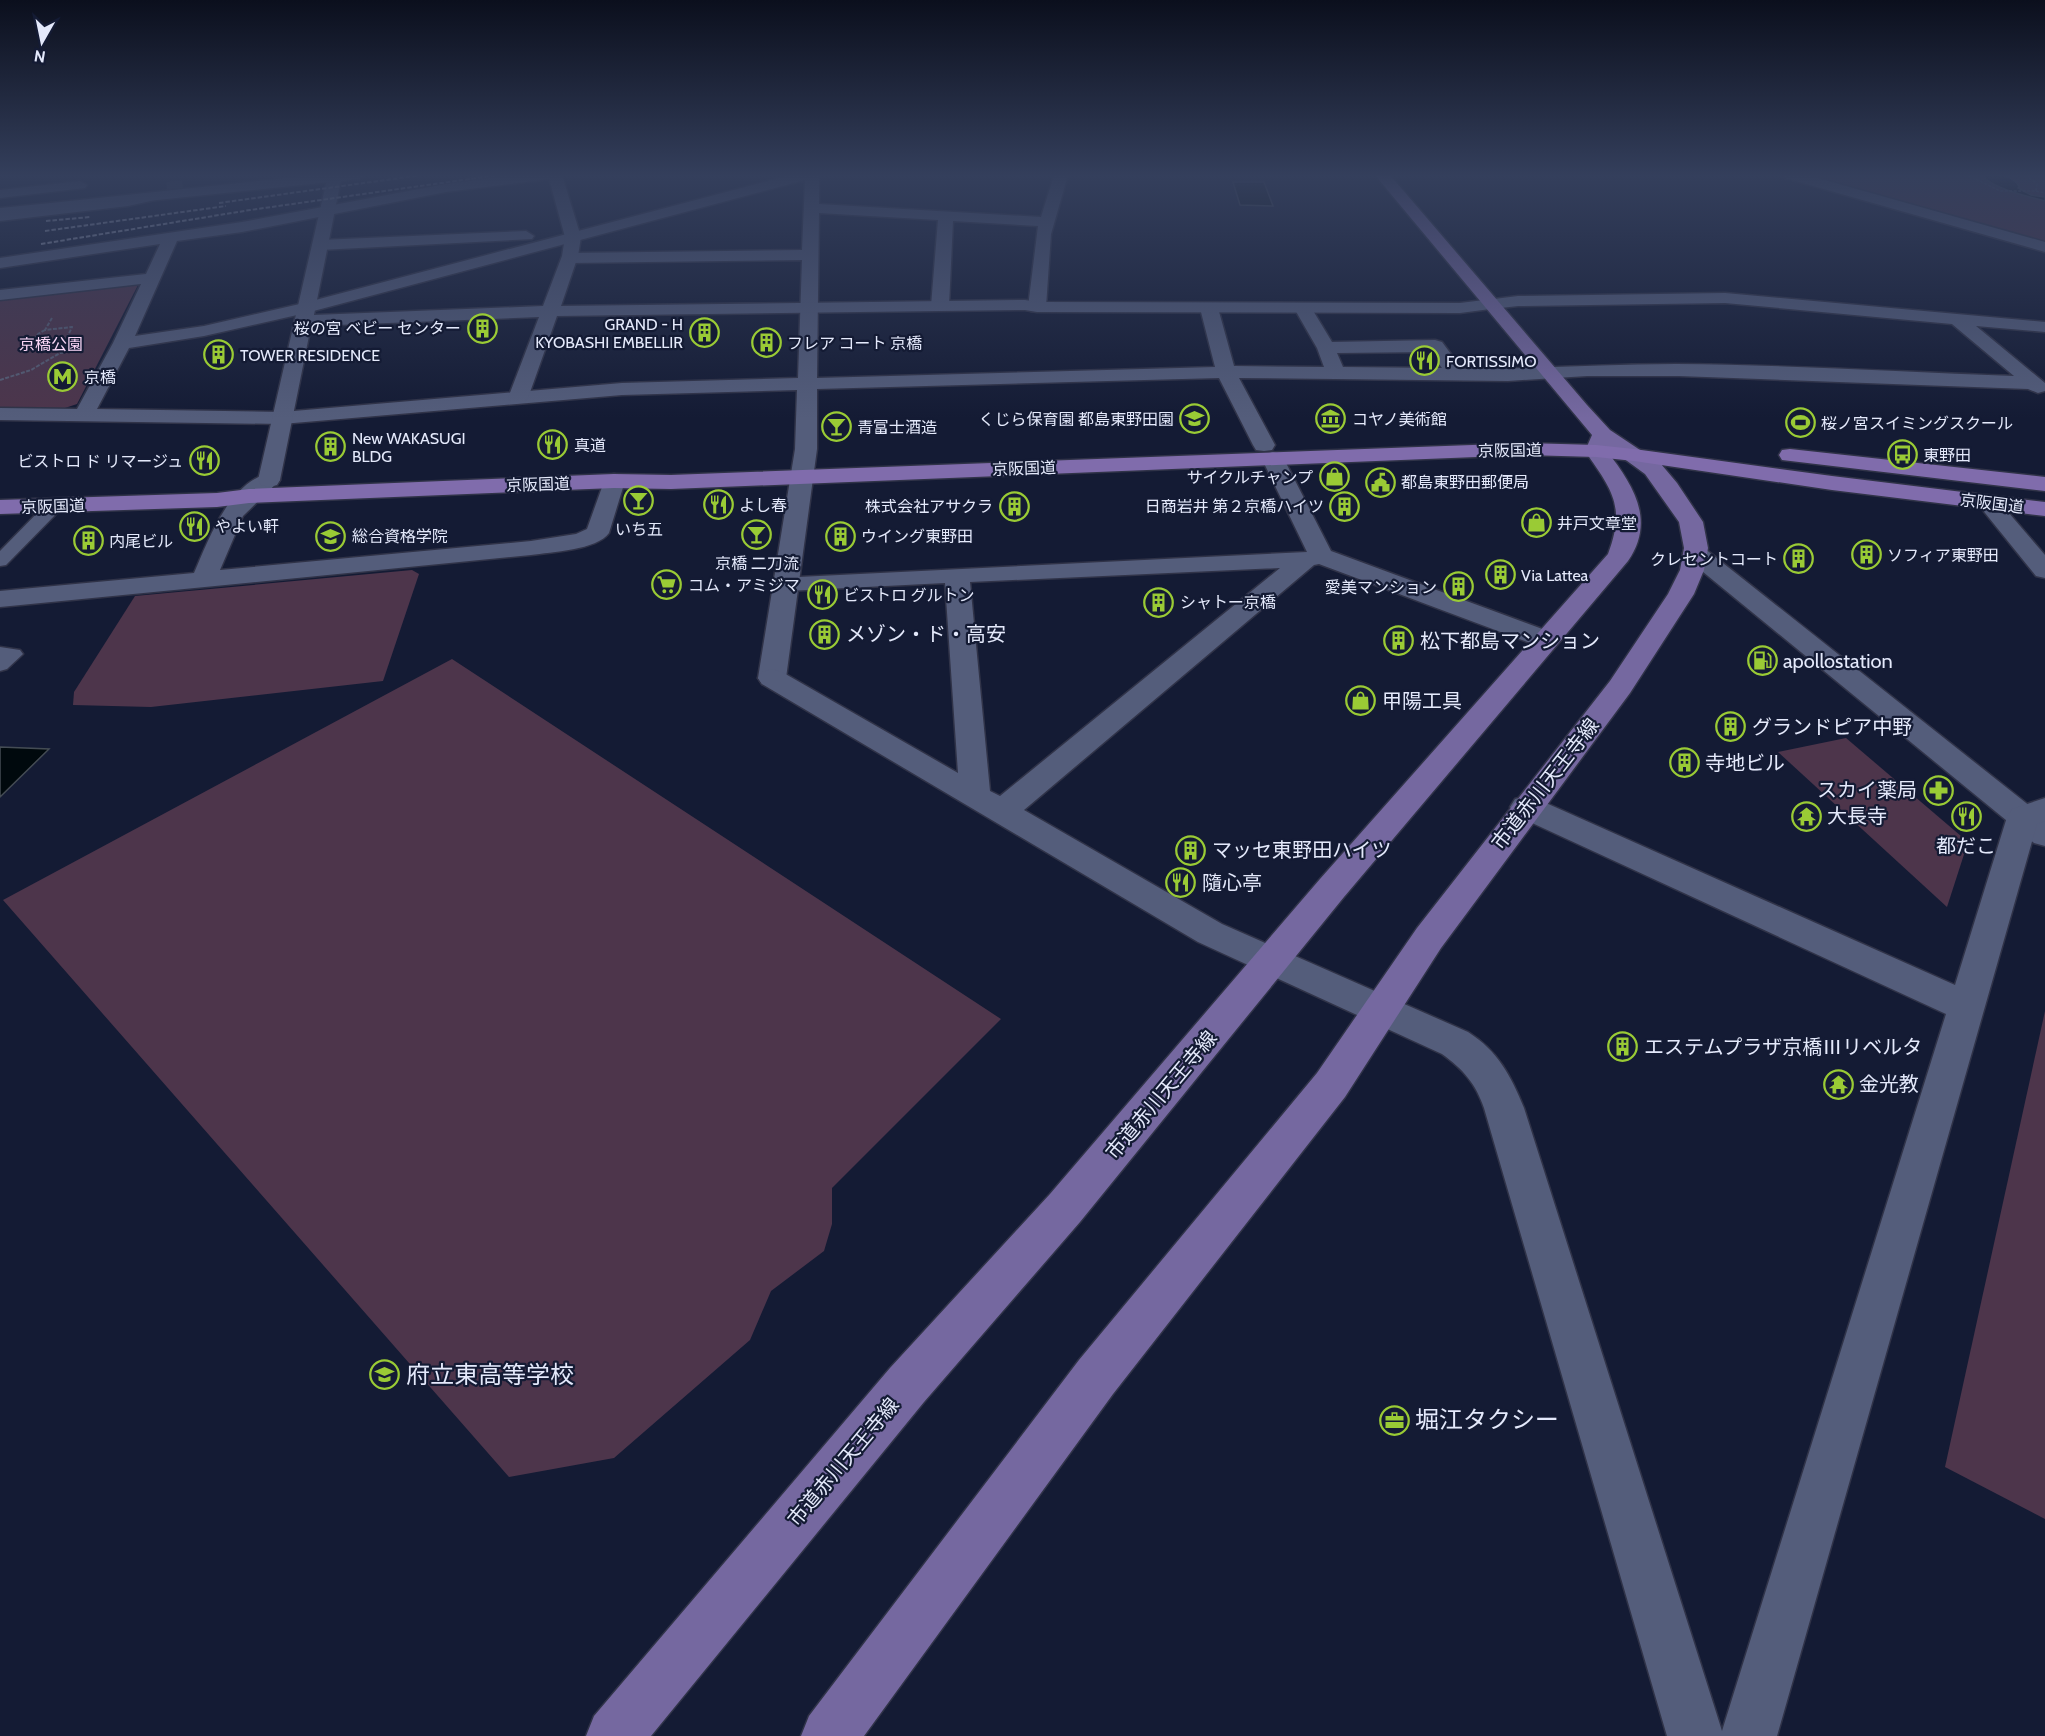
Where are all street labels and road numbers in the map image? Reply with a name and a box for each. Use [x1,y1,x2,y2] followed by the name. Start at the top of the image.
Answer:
[1478,440,1542,461] street label: 京阪国道
[992,458,1056,479] street label: 京阪国道
[506,474,570,495] street label: 京阪国道
[1959,490,2025,517] street label: 京阪国道
[21,496,85,517] street label: 京阪国道
[1486,714,1604,854] street label: 市道赤川天王寺線
[1100,1026,1222,1164] street label: 市道赤川天王寺線
[782,1393,904,1531] street label: 市道赤川天王寺線

